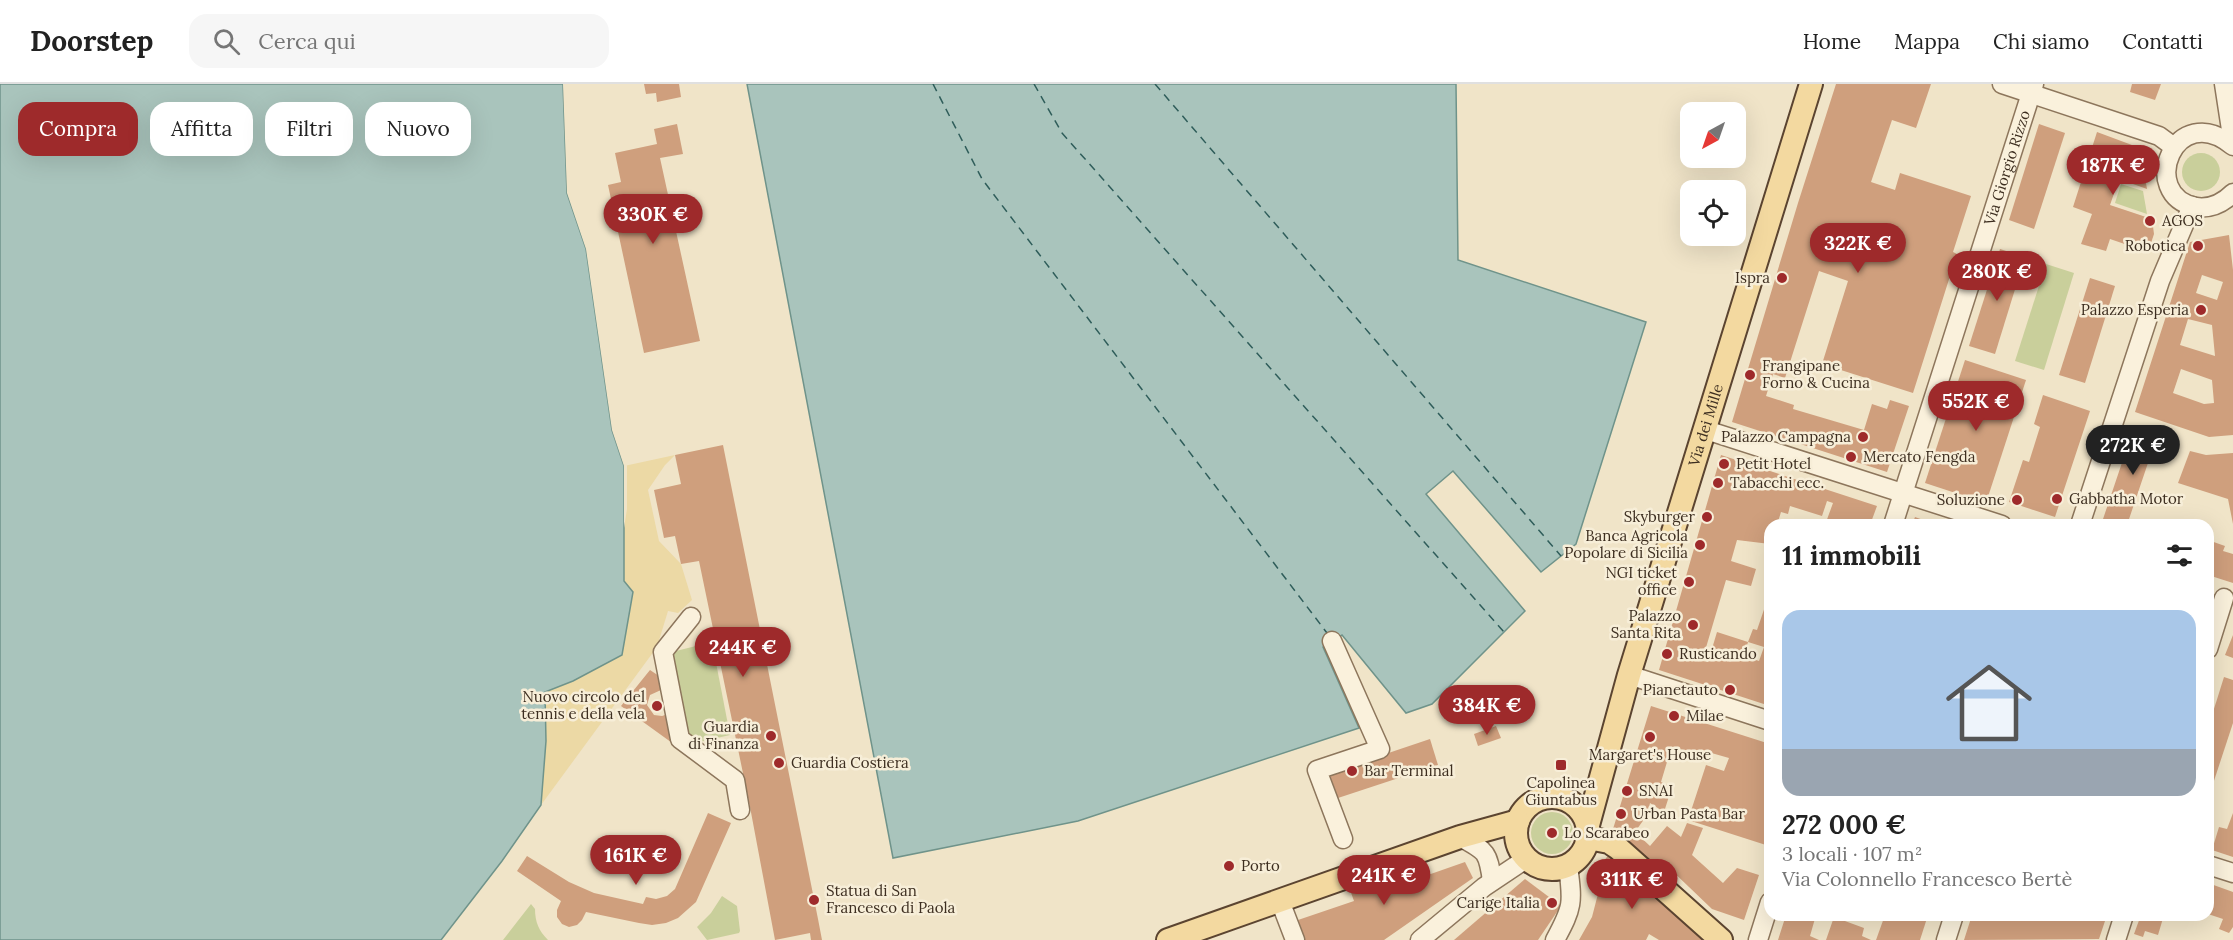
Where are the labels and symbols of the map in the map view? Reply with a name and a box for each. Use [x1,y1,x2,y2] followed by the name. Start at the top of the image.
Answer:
[1680,102,1746,168] north arrow
[1979,108,2034,228] street label: Via Giorgio Rizzo
[2064,145,2162,196] pin: 187K €
[604,194,702,245] pin: 330K €
[2161,211,2203,230] place label: AGOS
[2143,214,2157,228] marker: AGOS
[1809,223,1907,274] pin: 322K €
[2125,236,2186,255] place label: Robotica
[2191,239,2205,253] marker: Robotica
[1948,251,2046,302] pin: 280K €
[1735,268,1770,287] place label: Ispra
[1775,271,1789,285] marker: Ispra
[2081,300,2189,319] place label: Palazzo Esperia
[2194,303,2208,317] marker: Palazzo Esperia
[1762,356,1870,392] place label: Frangipane Forno & Cucina
[1743,368,1757,382] marker: Frangipane Forno & Cucina
[1684,381,1727,469] street label: Via dei Mille
[1927,381,2025,432] pin: 552K €
[2084,425,2182,476] pin: 272K €
[1721,427,1851,446] place label: Palazzo Campagna
[1856,430,1870,444] marker: Palazzo Campagna
[1863,447,1976,466] place label: Mercato Fengda
[1844,450,1858,464] marker: Mercato Fengda
[1736,454,1811,473] place label: Petit Hotel
[1717,457,1731,471] marker: Petit Hotel
[1730,473,1824,492] place label: Tabacchi ecc.
[1711,476,1725,490] marker: Tabacchi ecc.
[2069,489,2184,508] place label: Gabbatha Motor
[1937,490,2005,509] place label: Soluzione
[2050,492,2064,506] marker: Gabbatha Motor
[2010,493,2024,507] marker: Soluzione
[1624,507,1696,526] place label: Skyburger
[1700,510,1714,524] marker: Skyburger
[1564,526,1688,562] place label: Banca Agricola Popolare di Sicilia
[1693,538,1707,552] marker: Banca Agricola Popolare di Sicilia
[1605,563,1677,599] place label: NGI ticket office
[1682,575,1696,589] marker: NGI ticket office
[1611,606,1681,642] place label: Palazzo Santa Rita
[1686,618,1700,632] marker: Palazzo Santa Rita
[694,627,792,678] pin: 244K €
[1679,644,1757,663] place label: Rusticando
[1660,647,1674,661] marker: Rusticando
[1643,680,1718,699] place label: Pianetauto
[1723,683,1737,697] marker: Pianetauto
[1438,685,1536,736] pin: 384K €
[521,687,645,723] place label: Nuovo circolo del tennis e della vela
[650,699,664,713] marker: Nuovo circolo del tennis e della vela
[1686,706,1724,725] place label: Milae
[1667,709,1681,723] marker: Milae
[688,717,759,753] place label: Guardia di Finanza
[764,729,778,743] marker: Guardia di Finanza
[1643,730,1657,744] marker: Margaret's House
[1589,745,1711,764] place label: Margaret's House
[791,753,909,772] place label: Guardia Costiera
[772,756,786,770] marker: Guardia Costiera
[1554,758,1568,772] marker: Capolinea Giuntabus
[1364,761,1454,780] place label: Bar Terminal
[1345,764,1359,778] marker: Bar Terminal
[1525,773,1597,809] place label: Capolinea Giuntabus
[1639,781,1673,800] place label: SNAI
[1620,784,1634,798] marker: SNAI
[1633,804,1745,823] place label: Urban Pasta Bar
[1614,807,1628,821] marker: Urban Pasta Bar
[1564,823,1650,842] place label: Lo Scarabeo
[1545,826,1559,840] marker: Lo Scarabeo
[587,835,685,886] pin: 161K €
[1335,855,1433,906] pin: 241K €
[1241,856,1280,875] place label: Porto
[1222,859,1236,873] marker: Porto
[1583,859,1681,910] pin: 311K €
[826,881,956,917] place label: Statua di San Francesco di Paola
[807,893,821,907] marker: Statua di San Francesco di Paola
[1456,893,1540,912] place label: Carige Italia
[1545,896,1559,910] marker: Carige Italia

